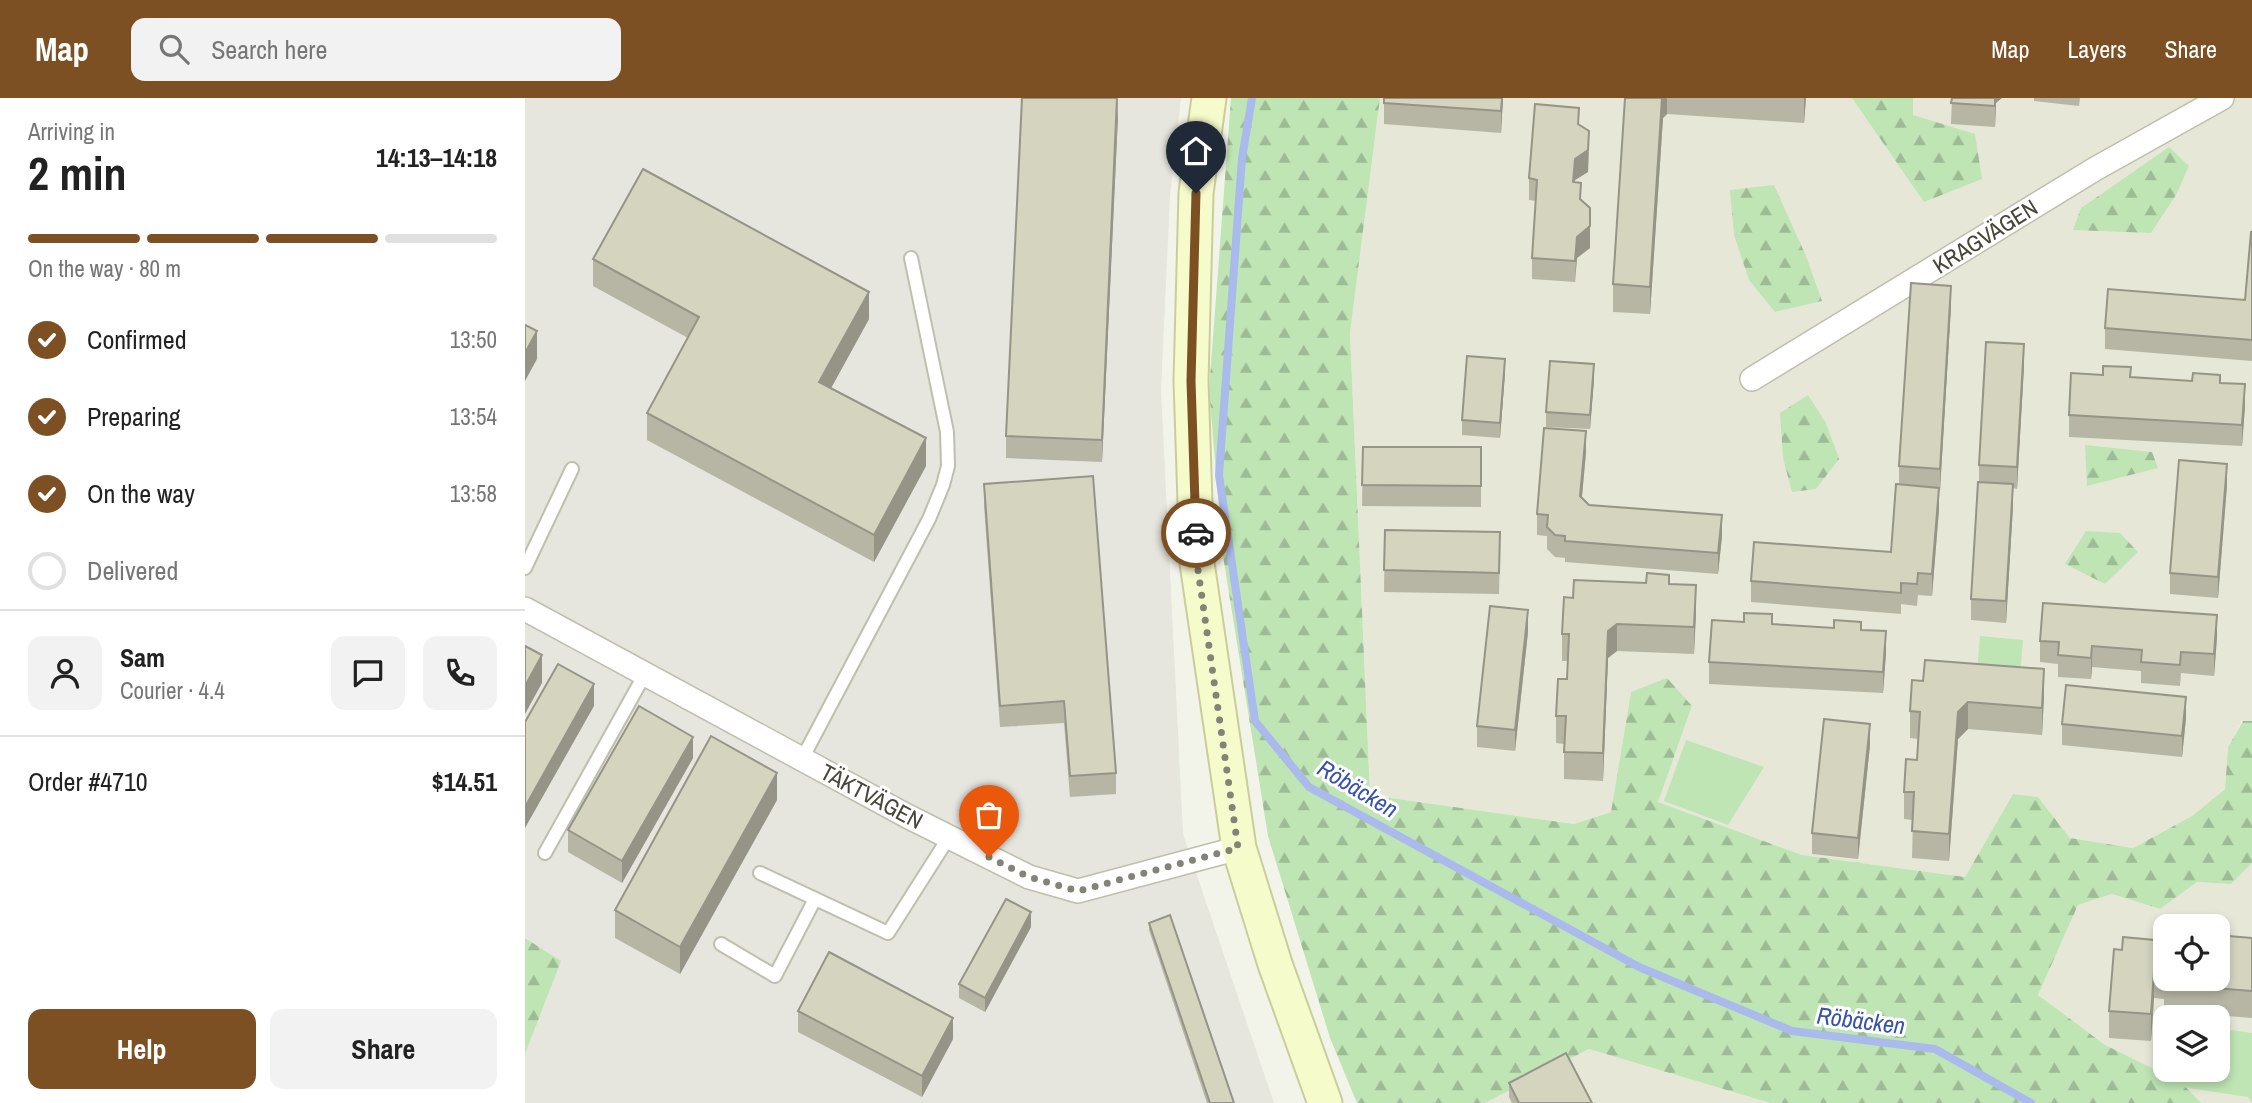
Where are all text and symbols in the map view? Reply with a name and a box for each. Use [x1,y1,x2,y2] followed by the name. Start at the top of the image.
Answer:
[131,18,621,81] search box
[35,27,89,71] text: Map
[155,30,193,68] icon: search
[211,32,327,67] text: Search here
[1991,33,2029,65] text: Map
[2067,33,2126,65] text: Layers
[2164,33,2217,65] text: Share
[28,116,115,147] text: Arriving in
[1166,121,1226,193] pin
[1177,132,1215,170] icon: home
[376,140,497,175] text: 14:13–14:18
[28,142,127,204] text: 2 min
[1927,192,2043,280] street label: KRAGVÄGEN
[28,253,181,284] text: On the way · 80 m
[28,321,66,359] icon: check
[87,322,187,357] text: Confirmed
[450,324,497,355] text: 13:50
[28,398,66,436] icon: check
[87,399,181,434] text: Preparing
[450,401,497,432] text: 13:54
[28,475,66,513] icon: check
[87,476,195,511] text: On the way
[450,478,497,509] text: 13:58
[1161,498,1231,568] courier
[1177,514,1215,552] icon: car
[87,553,178,588] text: Delivered
[28,636,102,710] button: person
[331,636,405,710] button: chat
[423,636,497,710] button: phone
[120,640,165,675] text: Sam
[120,675,225,706] text: Courier · 4.4
[1312,751,1404,825] water label: Röbäcken
[816,756,928,836] street label: TÄKTVÄGEN
[28,764,148,799] text: Order #4710
[432,764,497,799] text: $14.51
[959,785,1019,857] pin
[970,796,1008,834] icon: bag
[2153,914,2230,1082] map controls
[2153,914,2230,991] button: locate
[1815,999,1907,1041] water label: Röbäcken
[2153,1005,2230,1082] button: layers
[28,1009,256,1089] button: Help
[270,1009,497,1089] button: Share

